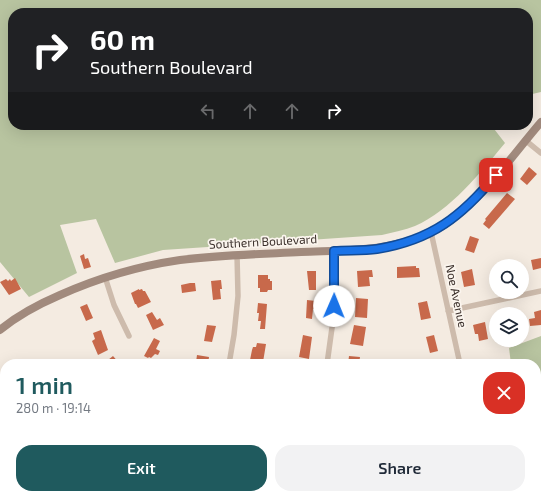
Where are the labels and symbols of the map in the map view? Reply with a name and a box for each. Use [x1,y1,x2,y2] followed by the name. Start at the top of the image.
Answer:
[479,158,513,192] pin
[208,231,317,251] street label: Southern Boulevard
[443,263,471,329] street label: Noe Avenue
[313,285,355,327] position arrow

